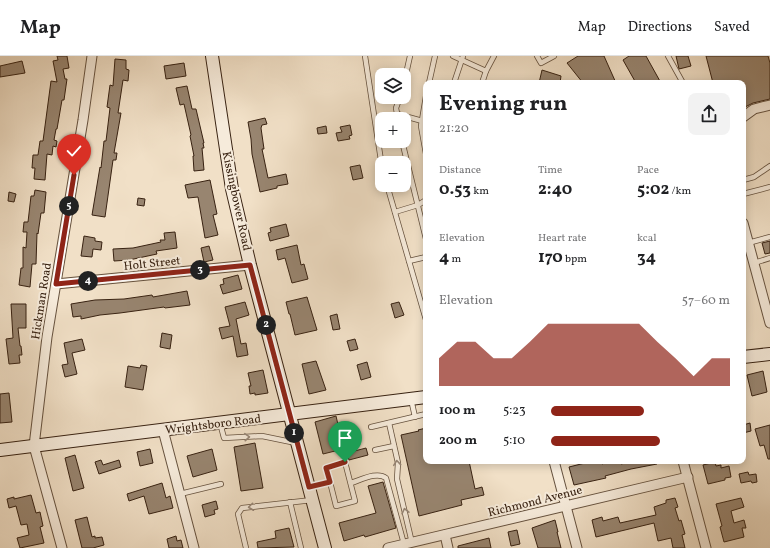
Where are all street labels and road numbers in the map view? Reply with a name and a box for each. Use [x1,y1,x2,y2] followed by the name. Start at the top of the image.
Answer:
[218,150,254,253] street label: Kissingbower Road
[123,253,181,275] street label: Holt Street
[28,261,56,341] street label: Hickman Road
[164,411,262,439] street label: Wrightsboro Road
[486,482,584,521] street label: Richmond Avenue

